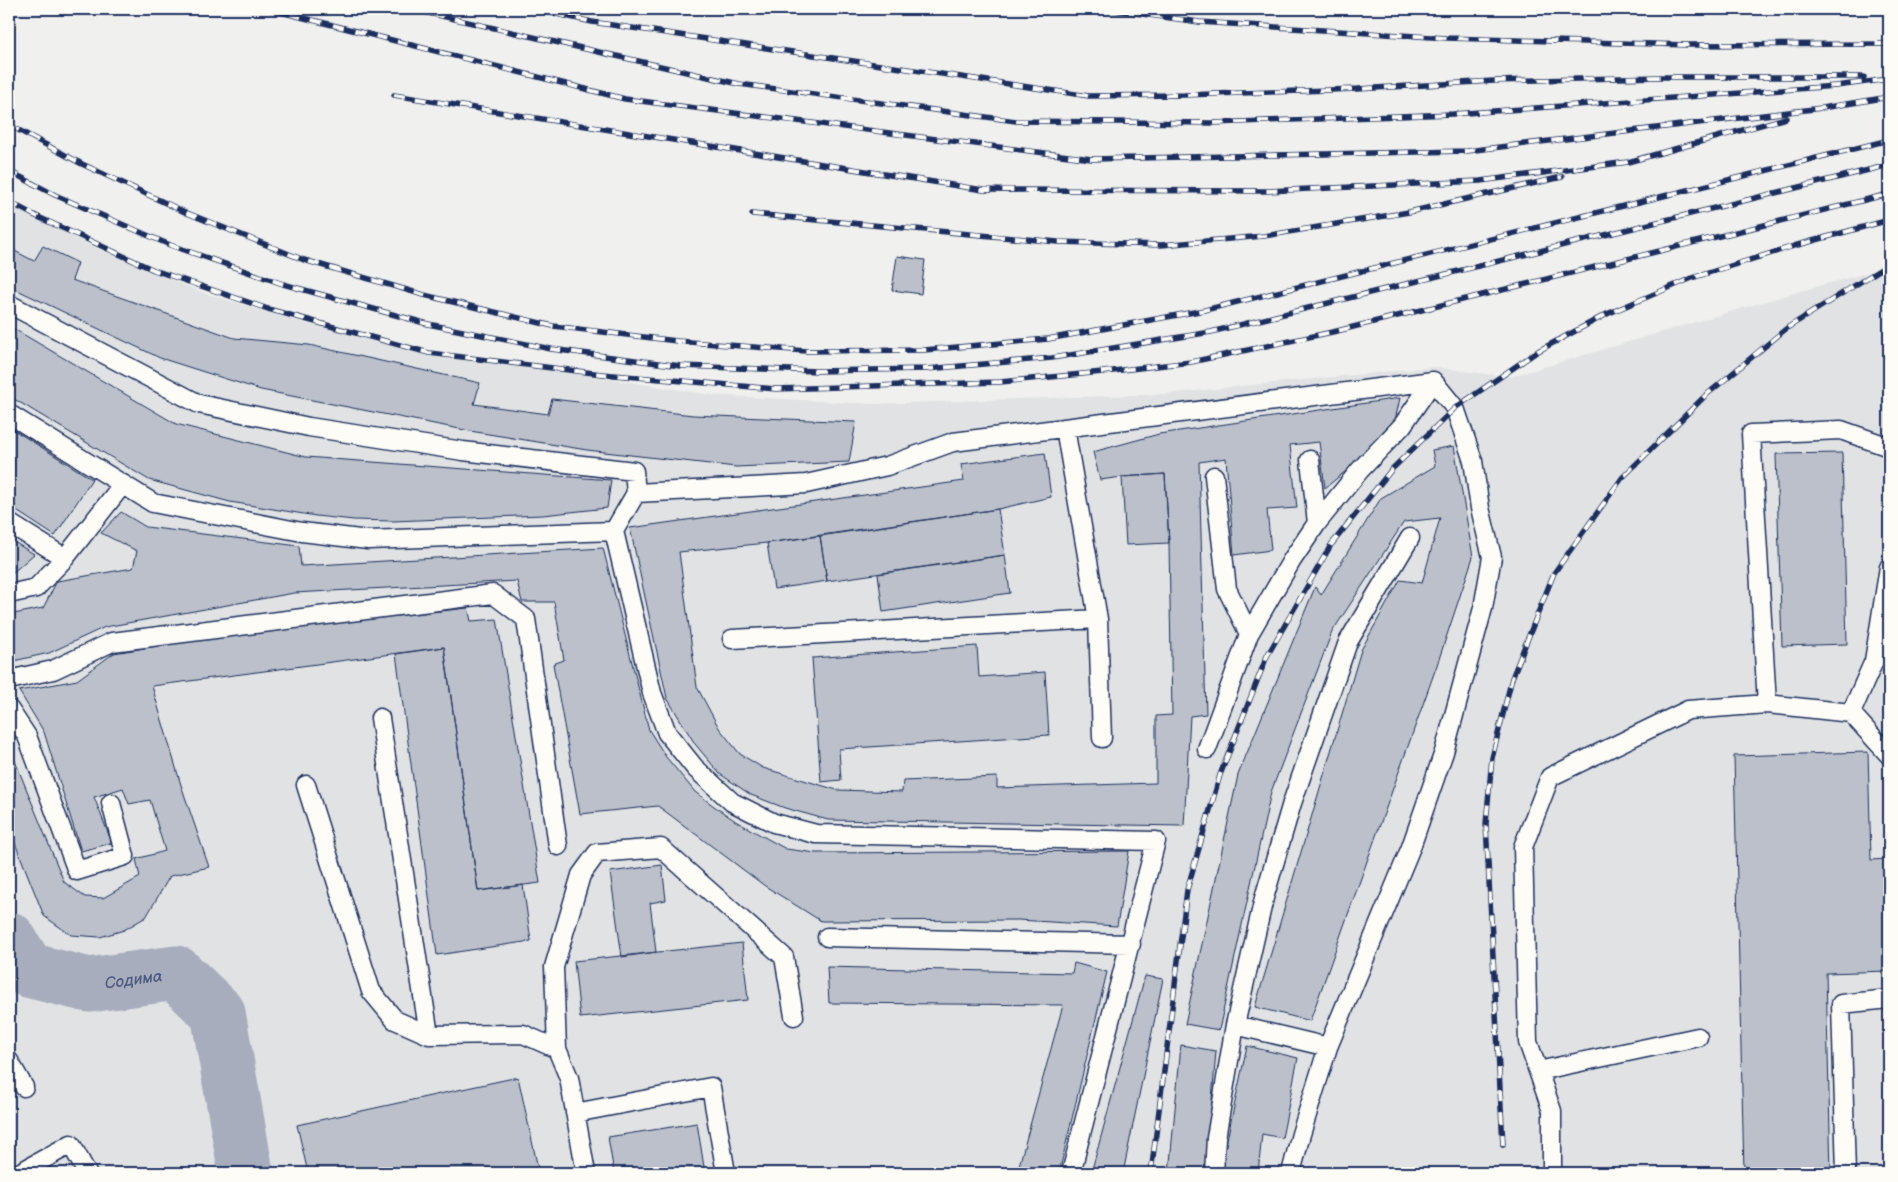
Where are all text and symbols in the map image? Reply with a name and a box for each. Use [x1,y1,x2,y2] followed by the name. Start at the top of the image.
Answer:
[104,967,164,994] water label: Содима

